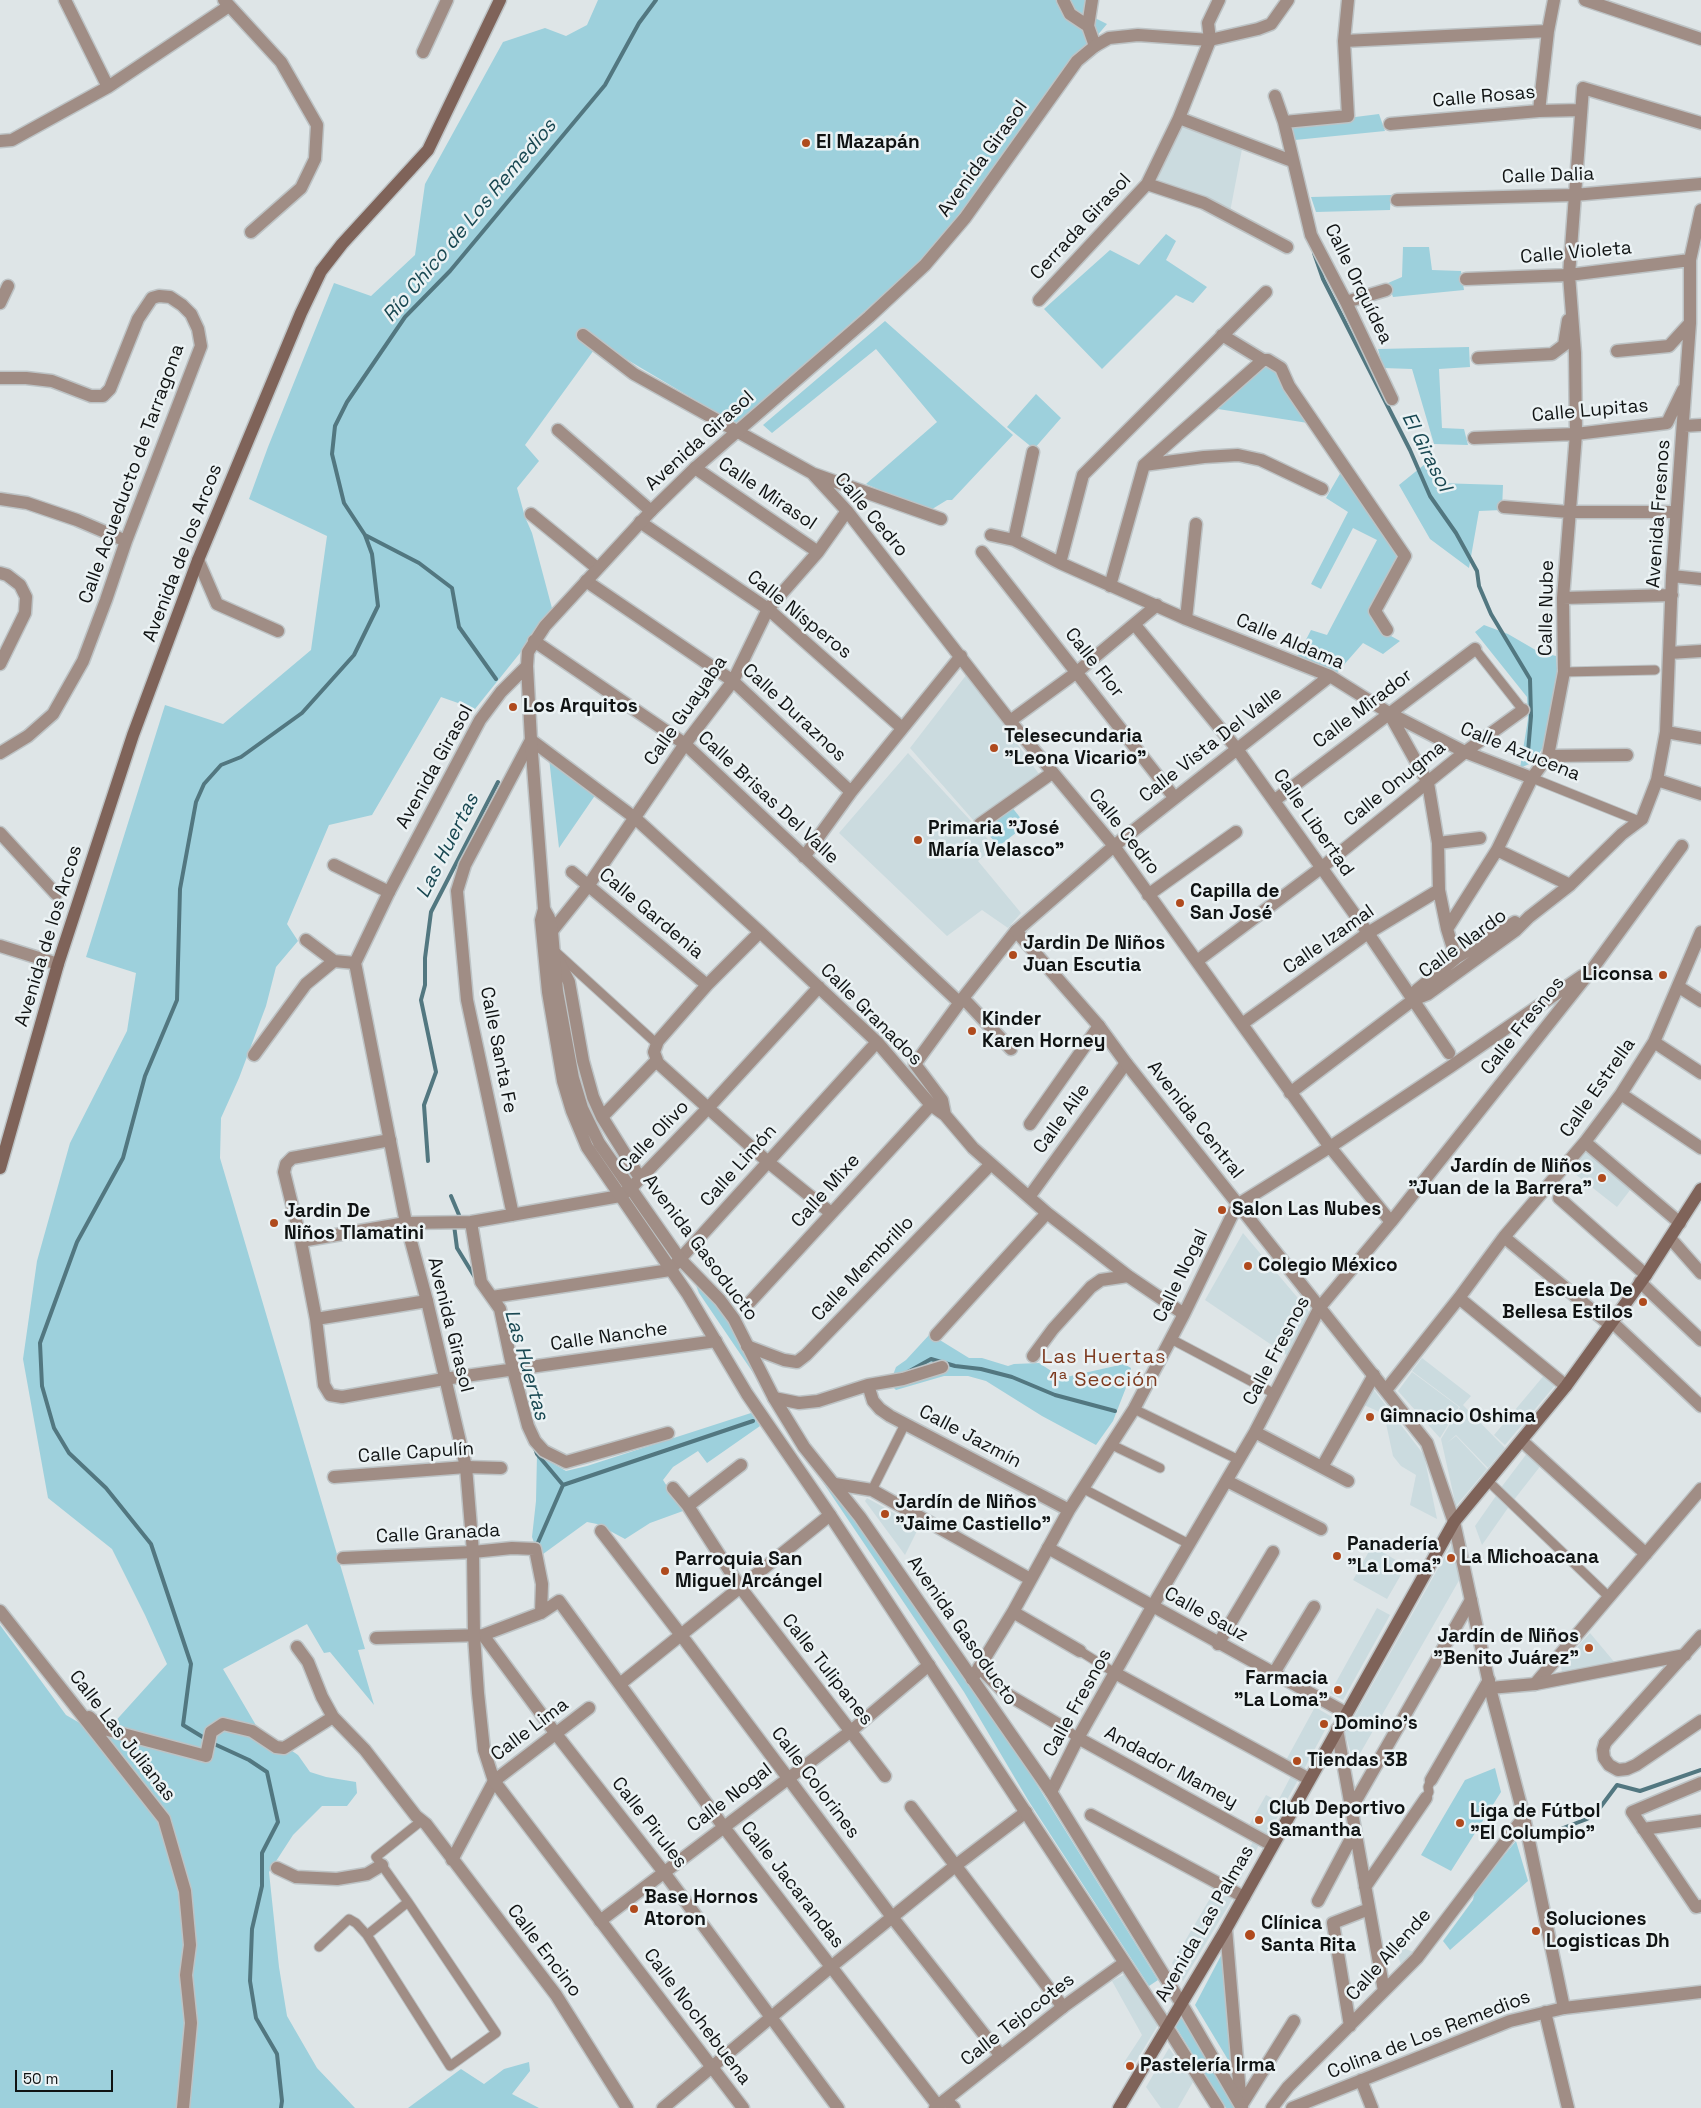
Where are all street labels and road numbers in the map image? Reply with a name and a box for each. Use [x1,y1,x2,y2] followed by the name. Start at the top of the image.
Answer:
[1432,81,1536,113] street label: Calle Rosas
[933,96,1033,222] street label: Avenida Girasol
[1501,163,1595,189] street label: Calle Dalia
[1026,169,1136,285] street label: Cerrada Girasol
[1319,220,1397,348] street label: Calle Orquídea
[1519,237,1633,269] street label: Calle Violeta
[74,341,190,607] street label: Calle Acueducto de Tarragona
[641,386,759,496] street label: Avenida Girasol
[1531,395,1649,427] street label: Calle Lupitas
[1642,439,1676,589] street label: Avenida Fresnos
[713,453,821,535] street label: Calle Mirasol
[139,461,227,645] street label: Avenida de los Arcos
[829,468,913,562] street label: Calle Cedro
[1535,560,1559,656] street label: Calle Nube
[742,566,856,664] street label: Calle Nísperos
[1232,609,1348,675] street label: Calle Aldama
[1060,624,1128,702] street label: Calle Flor
[640,652,732,770] street label: Calle Guayaba
[737,659,851,767] street label: Calle Duraznos
[1309,664,1417,754] street label: Calle Mirador
[1135,682,1287,808] street label: Calle Vista Del Valle
[391,701,479,833] street label: Avenida Girasol
[1457,718,1583,786] street label: Calle Azucena
[693,727,843,869] street label: Calle Brisas Del Valle
[1340,736,1450,832] street label: Calle Onugma
[1268,765,1358,881] street label: Calle Libertad
[1083,784,1165,880] street label: Calle Cedro
[11,842,87,1030] street label: Avenida de los Arcos
[594,864,708,964] street label: Calle Gardenia
[1279,900,1379,980] street label: Calle Izamal
[1415,905,1511,983] street label: Calle Nardo
[815,959,927,1071] street label: Calle Granados
[1476,972,1570,1080] street label: Calle Fresnos
[475,985,521,1115] street label: Calle Santa Fe
[1555,1034,1641,1142] street label: Calle Estrella
[1142,1057,1248,1183] street label: Avenida Central
[1029,1079,1095,1159] street label: Calle Aile
[614,1096,694,1178] street label: Calle Olivo
[696,1120,782,1212] street label: Calle Limón
[787,1149,865,1233] street label: Calle Mixe
[638,1170,762,1326] street label: Avenida Gasoducto
[807,1212,919,1326] street label: Calle Membrillo
[1149,1226,1213,1326] street label: Calle Nogal
[422,1255,478,1395] street label: Avenida Girasol
[1239,1293,1315,1409] street label: Calle Fresnos
[549,1317,669,1357] street label: Calle Nanche
[915,1400,1025,1474] street label: Calle Jazmín
[357,1438,475,1468] street label: Calle Capulín
[375,1519,501,1549] street label: Calle Granada
[902,1552,1022,1710] street label: Avenida Gasoducto
[1160,1583,1252,1647] street label: Calle Sauz
[776,1610,878,1730] street label: Calle Tulipanes
[1039,1645,1117,1761] street label: Calle Fresnos
[64,1666,180,1806] street label: Calle Las Julianas
[487,1694,573,1766] street label: Calle Lima
[1100,1722,1242,1814] street label: Andador Mamey
[766,1723,864,1843] street label: Calle Colorines
[683,1759,777,1837] street label: Calle Nogal
[606,1773,692,1873] street label: Calle Pirules
[735,1817,849,1953] street label: Calle Jacarandas
[1151,1842,1259,2006] street label: Avenida Las Palmas
[502,1900,586,2002] street label: Calle Encino
[1342,1904,1436,2006] street label: Calle Allende
[638,1944,756,2090] street label: Calle Nochebuena
[957,1969,1079,2071] street label: Calle Tejocotes
[1324,1986,1534,2084] street label: Colina de Los Remedios

